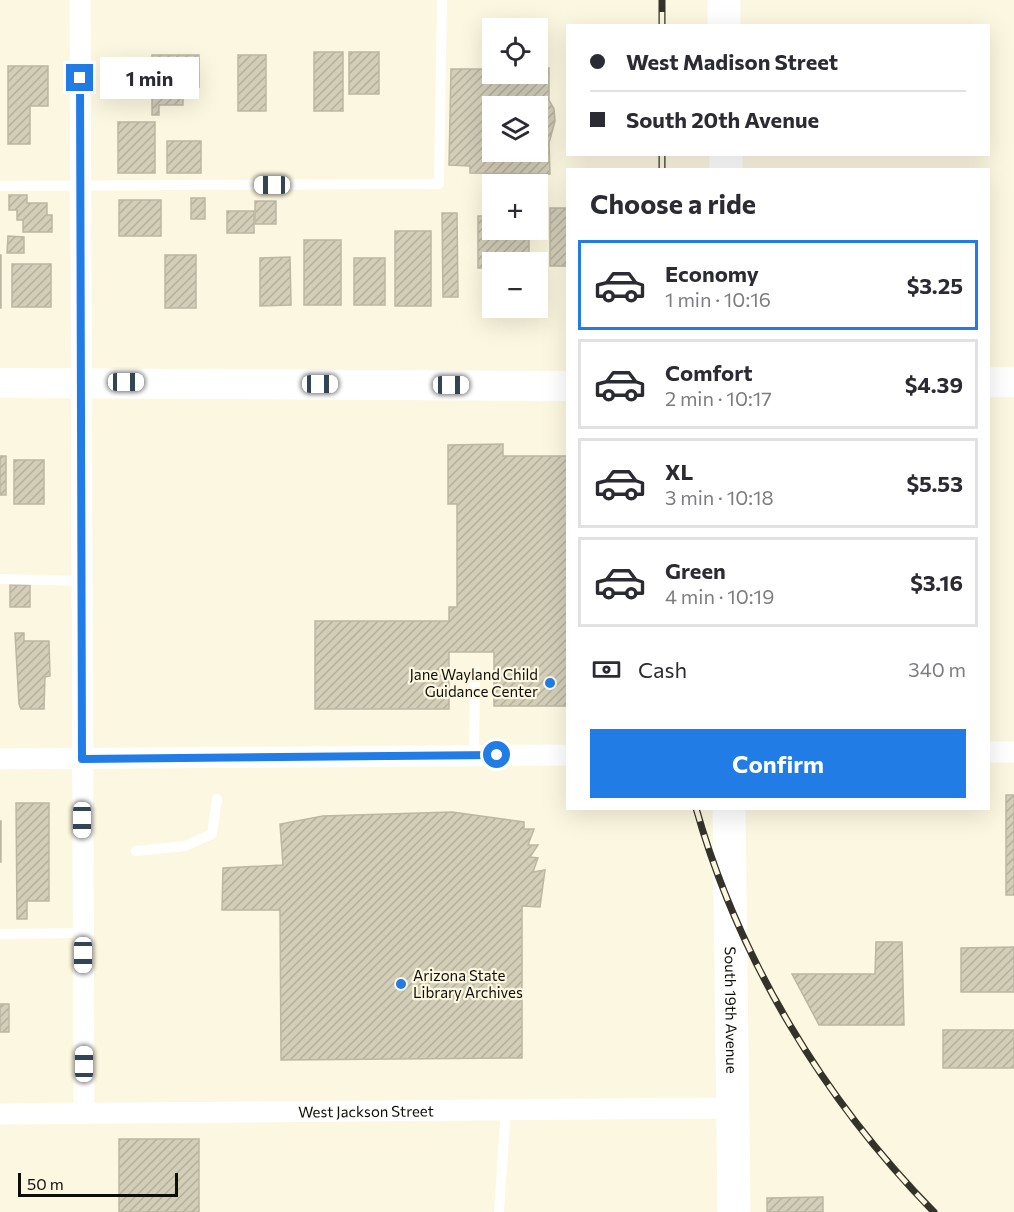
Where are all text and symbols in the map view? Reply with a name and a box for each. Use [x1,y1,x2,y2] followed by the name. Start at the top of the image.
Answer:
[482,18,548,318] map controls
[482,18,548,84] button: locate
[626,48,838,75] text: West Madison Street
[101,57,200,99] callout: 1 min
[66,64,93,91] route end
[126,66,173,90] text: 1 min
[482,96,548,162] button: layers
[626,106,819,133] text: South 20th Avenue
[482,174,548,240] button: +
[254,176,290,194] car
[590,187,756,220] text: Choose a ride
[482,252,548,318] button: −
[593,258,647,312] icon: car
[665,260,759,287] text: Economy
[907,272,963,299] text: $3.25
[665,287,771,311] text: 1 min · 10:16
[593,357,647,411] icon: car
[665,359,753,386] text: Comfort
[905,371,963,398] text: $4.39
[108,373,144,391] car
[302,375,338,393] car
[433,376,469,394] car
[665,386,772,410] text: 2 min · 10:17
[593,456,647,510] icon: car
[665,458,693,485] text: XL
[906,470,963,497] text: $5.53
[665,485,774,509] text: 3 min · 10:18
[593,555,647,609] icon: car
[665,557,726,584] text: Green
[910,569,963,596] text: $3.16
[665,584,774,608] text: 4 min · 10:19
[590,653,623,686] icon: cash
[638,656,687,683] text: Cash
[908,657,966,681] text: 340 m
[409,665,538,700] place label: Jane Wayland Child Guidance Center
[543,676,557,690] marker: Jane Wayland Child Guidance Center
[590,729,966,798] button: Confirm
[483,741,510,768] route start
[73,802,91,838] car
[74,937,92,973] car
[722,946,741,1074] street label: South 19th Avenue
[413,966,523,1001] place label: Arizona State Library Archives
[394,977,408,991] marker: Arizona State Library Archives
[75,1046,93,1082] car
[298,1101,434,1121] street label: West Jackson Street
[18,1170,178,1198] scale bar
[27,1174,64,1193] text: 50 m

